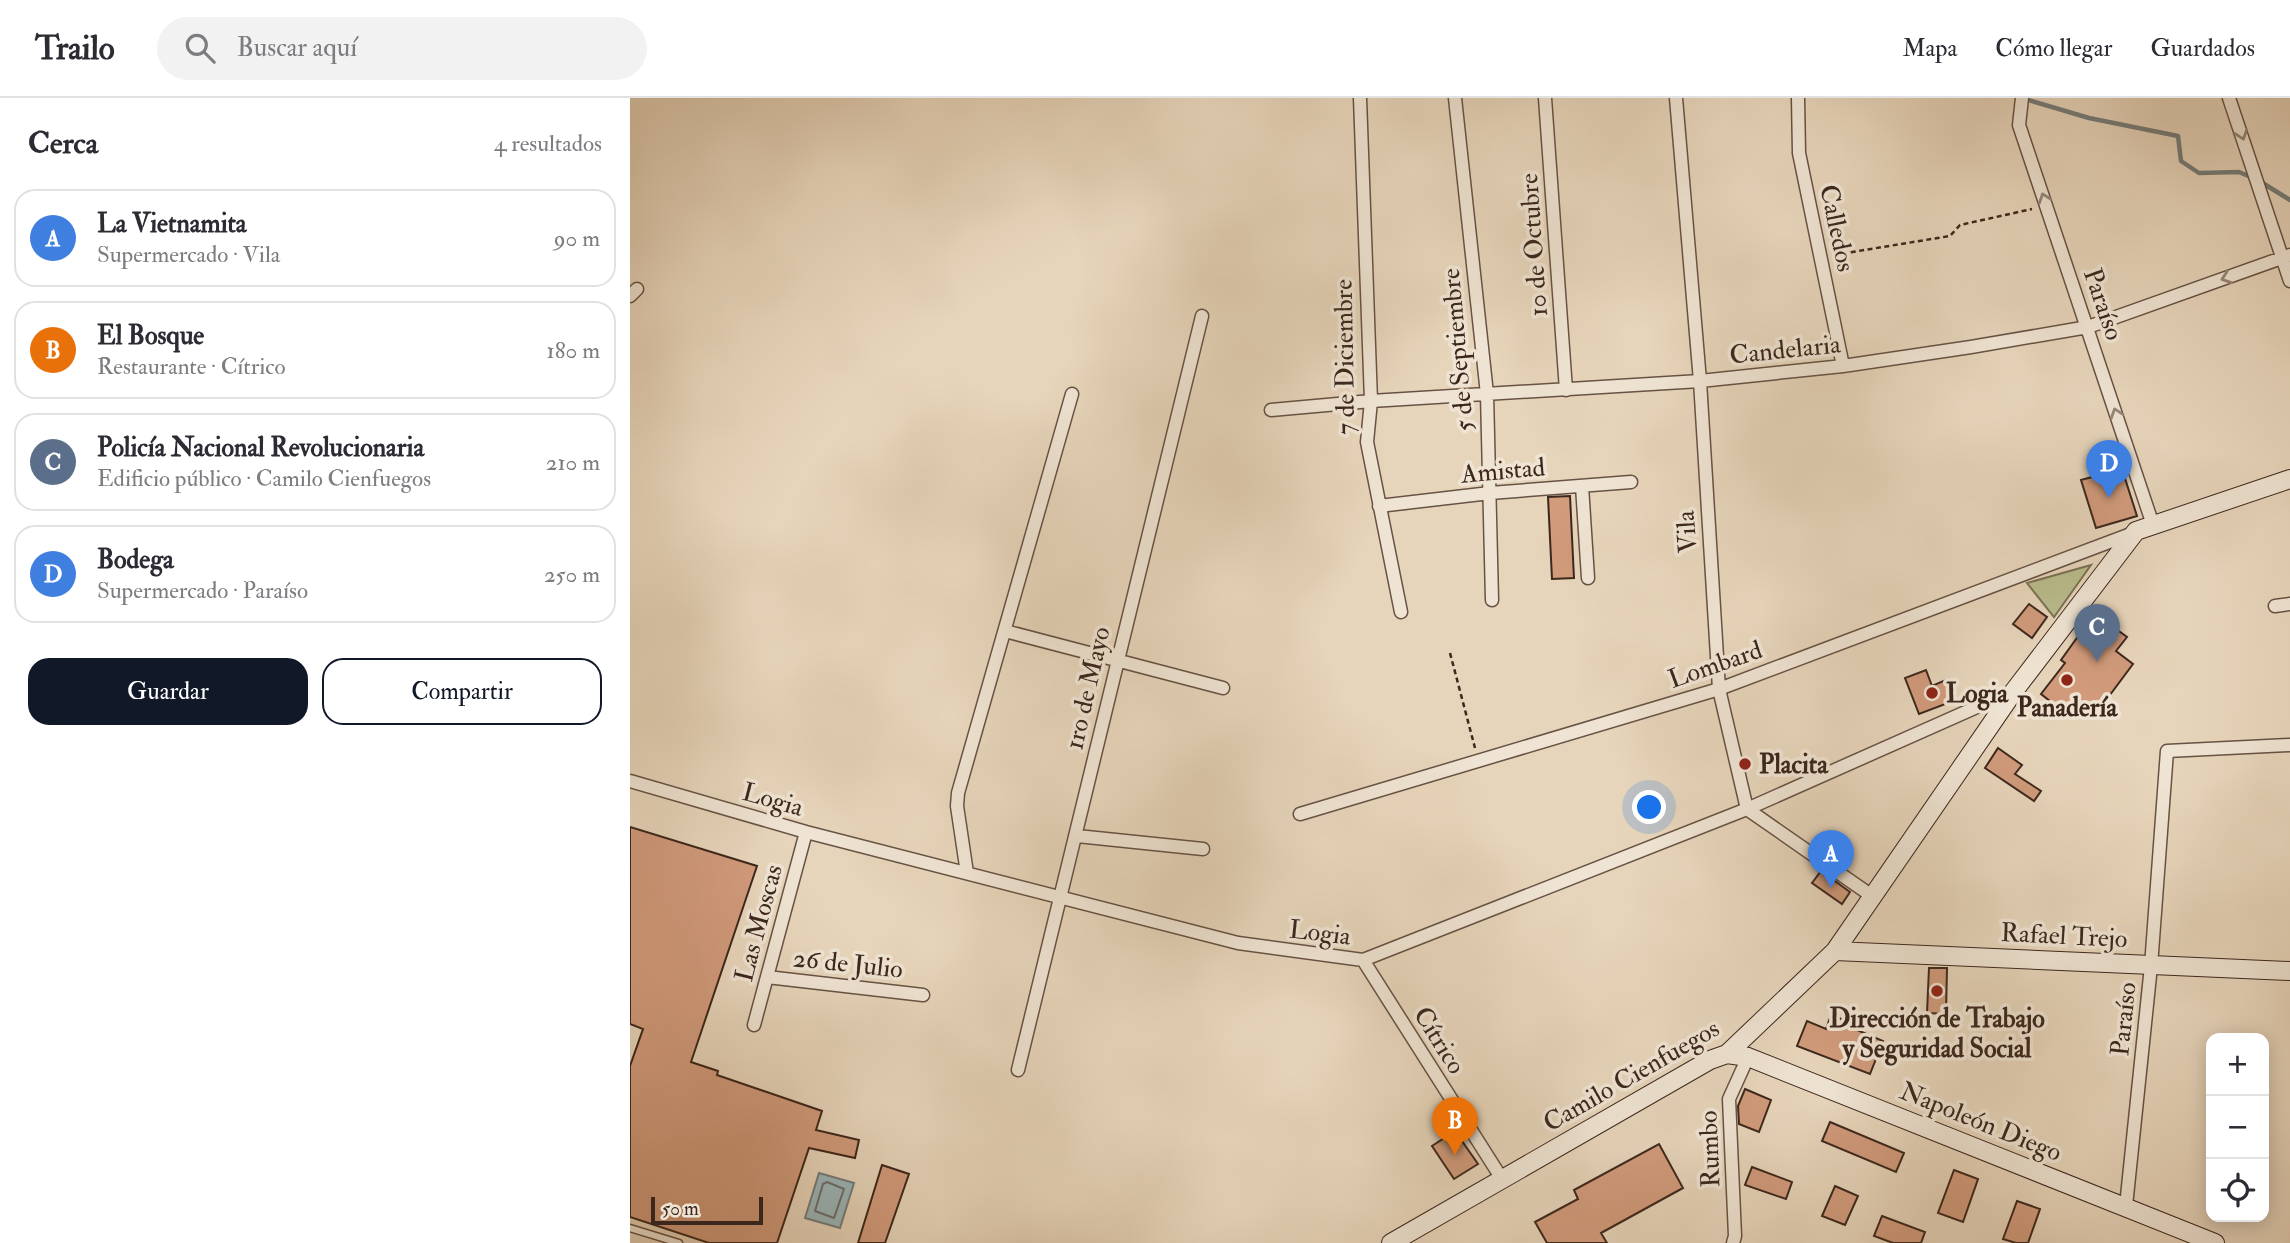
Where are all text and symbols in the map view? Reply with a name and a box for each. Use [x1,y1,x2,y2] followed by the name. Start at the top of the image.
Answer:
[157,17,647,80] search box
[35,28,115,69] text: Trailo
[181,29,219,67] icon: search
[237,32,357,64] text: Buscar aquí
[1902,33,1957,64] text: Mapa
[1995,33,2112,64] text: Cómo llegar
[2150,33,2255,64] text: Guardados
[28,125,98,162] text: Cerca
[494,129,602,158] text: 4 resultados
[2233,129,2248,141] one-way arrow
[1513,172,1555,318] street label: 10 de Octubre
[1812,182,1862,275] street label: Calledos
[2038,192,2052,204] one-way arrow
[97,208,247,240] text: La Vietnamita
[46,224,60,253] text: A
[554,224,600,253] text: 90 m
[97,240,280,269] text: Supermercado · Vila
[2076,264,2130,345] street label: Paraíso
[1435,267,1482,433] street label: 5 de Septiembre
[2220,270,2232,284] one-way arrow
[1328,279,1362,435] street label: 7 de Diciembre
[97,320,204,352] text: El Bosque
[1728,328,1842,372] street label: Candelaria
[45,336,61,365] text: B
[547,336,600,365] text: 180 m
[97,352,286,381] text: Restaurante · Cítrico
[2110,408,2125,420] one-way arrow
[97,432,424,464] text: Policía Nacional Revolucionaria
[2086,440,2132,498] pin: D
[45,448,61,477] text: C
[546,448,600,477] text: 210 m
[1459,451,1547,491] street label: Amistad
[97,464,431,493] text: Edificio público · Camilo Cienfuegos
[1670,509,1704,554] street label: Vila
[97,544,174,576] text: Bodega
[44,560,62,589] text: D
[544,560,600,589] text: 250 m
[97,576,308,605] text: Supermercado · Paraíso
[2074,604,2120,662] pin: C
[1058,624,1118,753] street label: 1ro de Mayo
[1664,634,1767,696] street label: Lombard
[28,658,308,725] button: Guardar
[322,658,602,725] button: Compartir
[2059,672,2075,688] marker: Panadería
[1946,678,2009,711] place label: Logia
[1924,685,1940,701] marker: Logia
[2017,692,2118,724] place label: Panadería
[1759,749,1829,781] place label: Placita
[1737,756,1753,772] marker: Placita
[739,776,807,824] street label: Logia
[1632,790,1666,824] your location
[1808,830,1854,888] pin: A
[728,861,790,985] street label: Las Moscas
[1287,913,1353,953] street label: Logia
[2000,917,2128,955] street label: Rafael Trejo
[791,942,904,986] street label: 26 de Julio
[2104,981,2144,1058] street label: Paraíso
[1929,983,1945,999] marker: Dirección de Trabajo y Seguridad Social
[1406,1001,1472,1080] street label: Cítrico
[1829,1003,2045,1066] place label: Dirección de Trabajo y Seguridad Social
[1538,1012,1725,1139] street label: Camilo Cienfuegos
[2206,1033,2269,1222] map controls
[2206,1033,2269,1096] button: +
[1895,1075,2066,1170] street label: Napoleón Diego
[2206,1096,2269,1159] button: −
[1432,1097,1478,1155] pin: B
[1693,1110,1727,1188] street label: Rumbo
[2206,1159,2269,1222] button: locate
[651,1194,763,1226] scale bar
[662,1197,699,1221] text: 50 m

